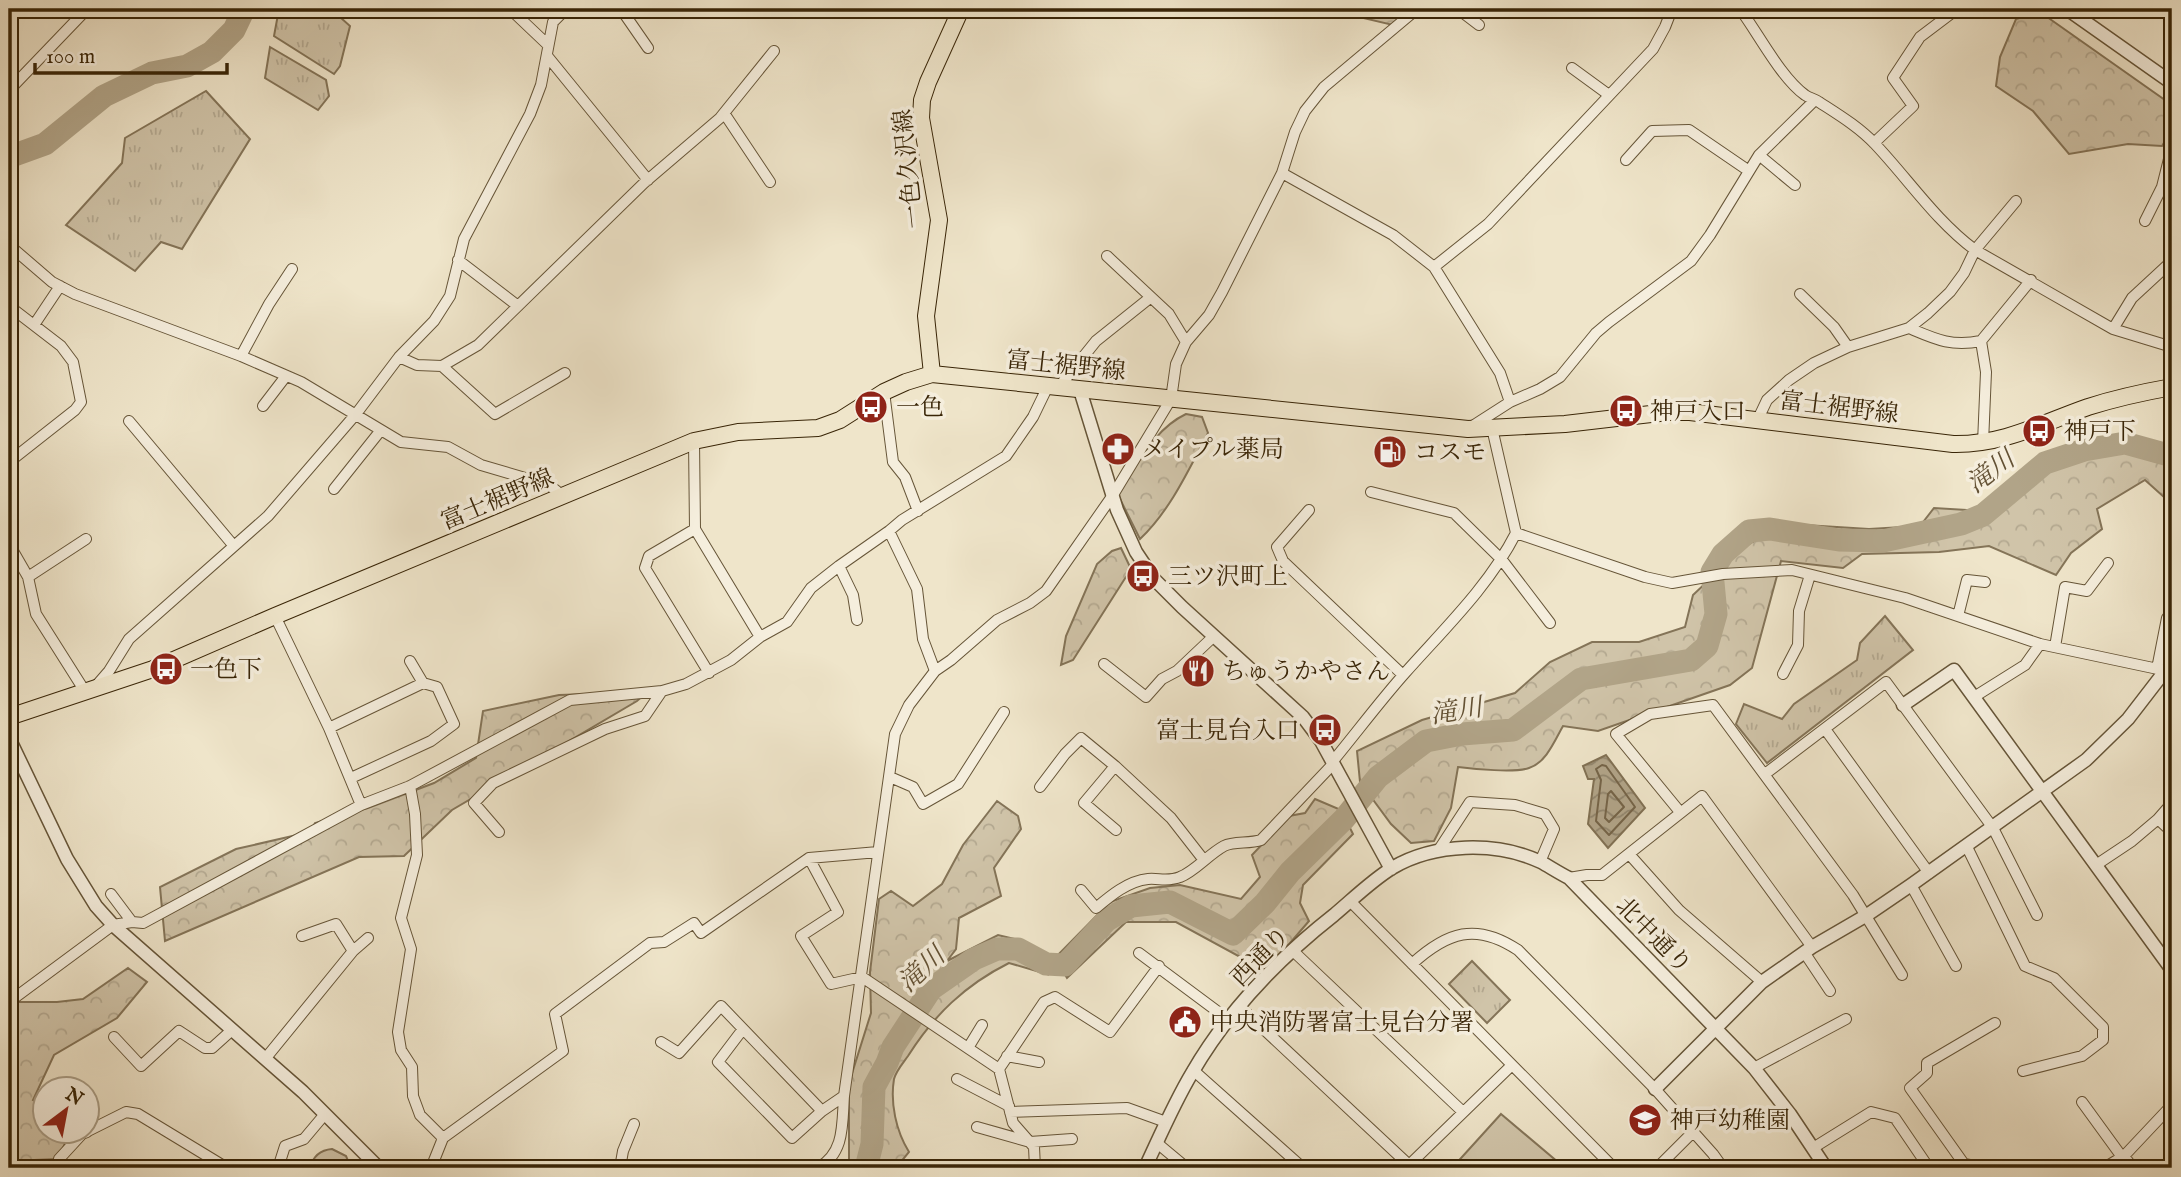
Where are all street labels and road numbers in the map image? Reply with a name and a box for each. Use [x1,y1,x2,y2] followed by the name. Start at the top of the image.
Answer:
[888,108,931,230] street label: 一色久沢線
[1005,345,1127,388] street label: 富士裾野線
[1777,386,1900,431] street label: 富士裾野線
[436,463,559,538] street label: 富士裾野線
[1608,891,1698,981] street label: 北中通り
[1225,920,1297,994] street label: 西通り

